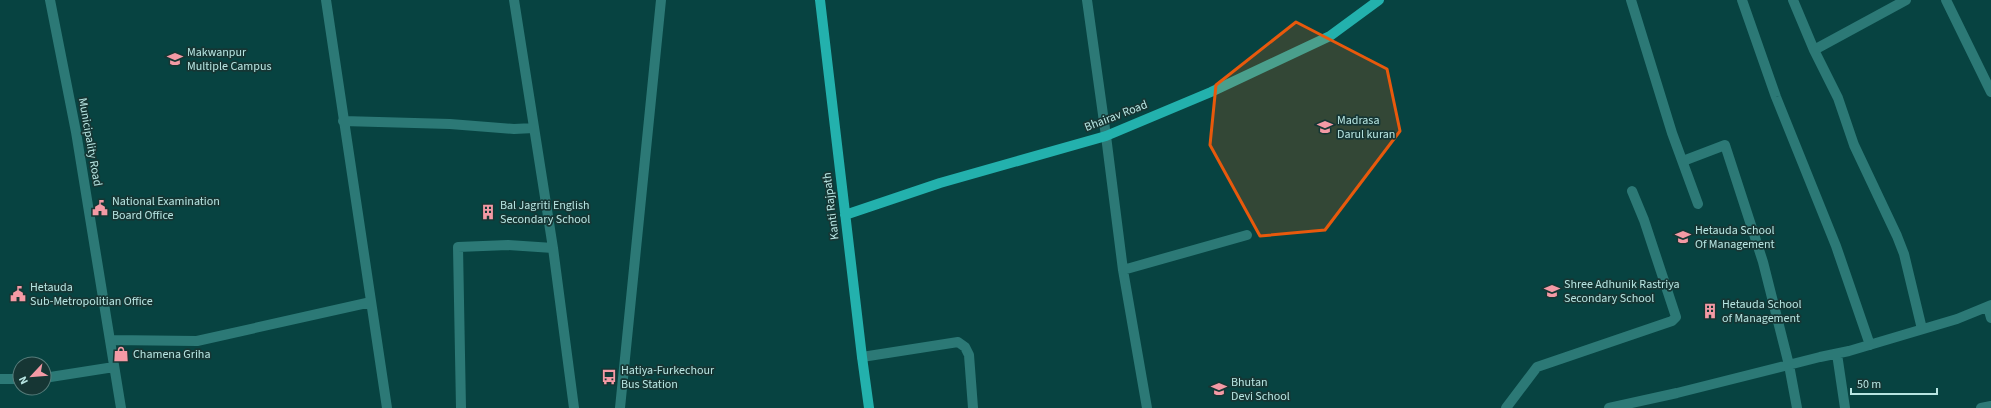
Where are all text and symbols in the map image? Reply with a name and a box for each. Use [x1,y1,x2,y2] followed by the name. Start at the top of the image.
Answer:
[187,44,271,75] place label: Makwanpur Multiple Campus
[166,50,184,68] school or university icon: Makwanpur Multiple Campus
[74,96,106,188] street label: Municipality Road
[1082,96,1150,136] street label: Bhairav Road
[1337,112,1395,143] place label: Madrasa Darul kuran
[1316,118,1334,136] school or university icon: Madrasa Darul kuran
[818,171,844,241] street label: Kanti Rajpath
[112,193,220,224] place label: National Examination Board Office
[500,197,590,228] place label: Bal Jagriti English Secondary School
[91,199,109,217] public building icon: National Examination Board Office
[479,203,497,221] building icon: Bal Jagriti English Secondary School
[1695,222,1775,253] place label: Hetauda School Of Management
[1674,228,1692,246] school or university icon: Hetauda School Of Management
[1564,276,1680,307] place label: Shree Adhunik Rastriya Secondary School
[30,279,153,310] place label: Hetauda Sub-Metropolitian Office
[1543,282,1561,300] school or university icon: Shree Adhunik Rastriya Secondary School
[9,285,27,303] public building icon: Hetauda Sub-Metropolitian Office
[1722,296,1802,327] place label: Hetauda School of Management
[1701,302,1719,320] building icon: Hetauda School of Management
[112,345,130,363] shop icon: Chamena Griha
[133,346,210,363] place label: Chamena Griha
[12,356,52,396] north arrow
[621,362,715,393] place label: Hatiya-Furkechour Bus Station
[600,368,618,386] bus stop icon: Hatiya-Furkechour Bus Station
[1851,370,1937,396] scale bar
[15,374,32,387] text: N
[1231,374,1290,405] place label: Bhutan Devi School
[1857,376,1881,393] text: 50 m
[1210,380,1228,398] school or university icon: Bhutan Devi School

